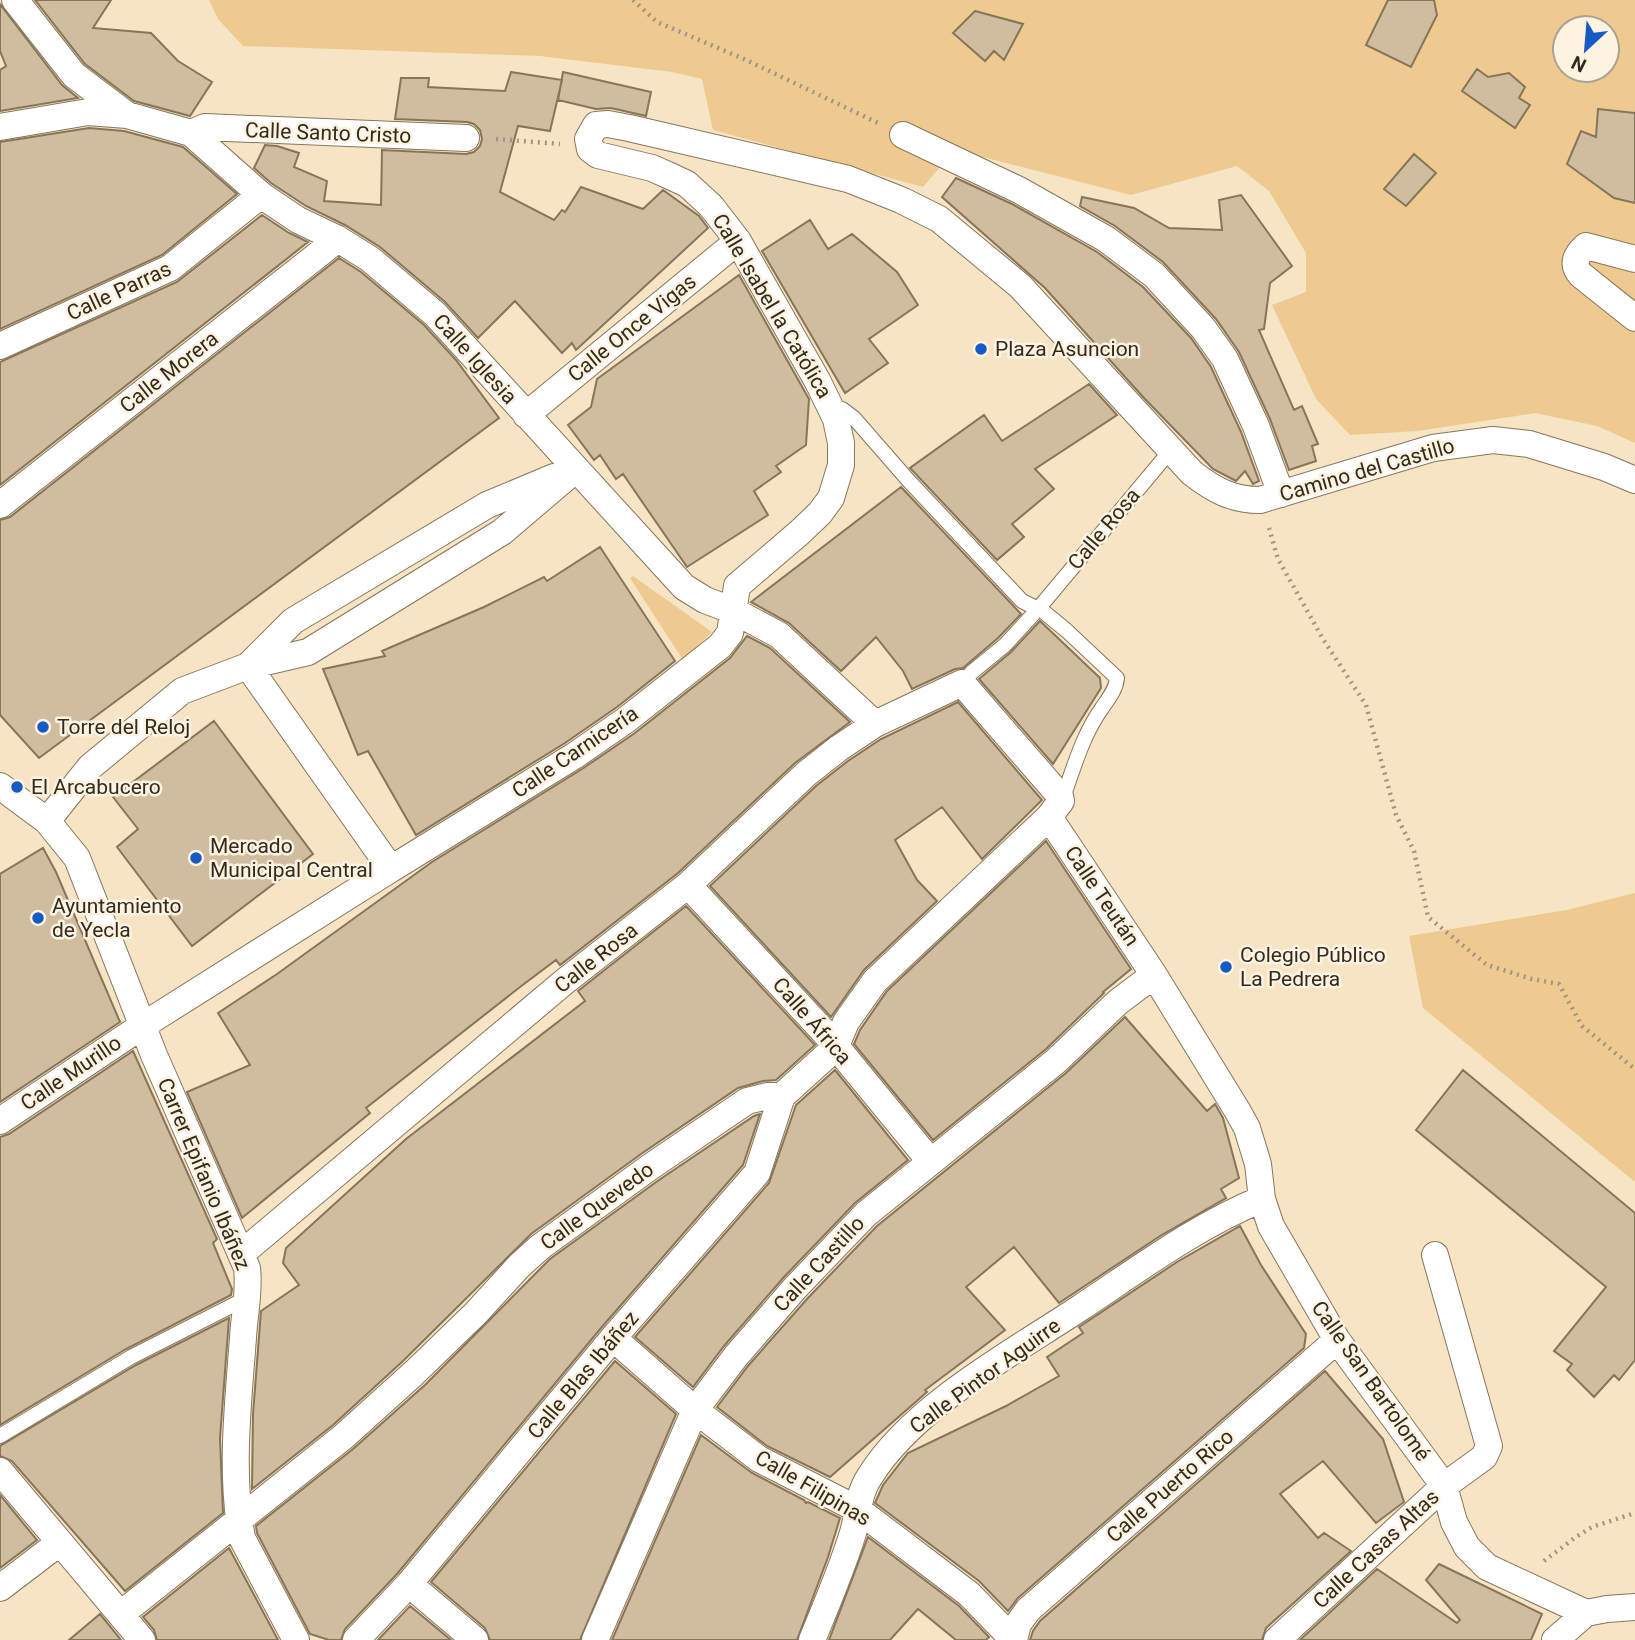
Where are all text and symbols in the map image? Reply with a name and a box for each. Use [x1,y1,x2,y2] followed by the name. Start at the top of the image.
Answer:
[1551,14,1621,84] north arrow
[1568,51,1590,77] text: N
[244,118,412,148] street label: Calle Santo Cristo
[707,209,837,403] street label: Calle Isabel la Católica
[63,256,175,326] street label: Calle Parras
[563,269,701,387] street label: Calle Once Vigas
[428,309,522,409] street label: Calle Iglesia
[115,326,223,418] street label: Calle Morera
[995,337,1139,361] place label: Plaza Asuncion
[973,341,989,357] marker: Plaza Asuncion
[1277,434,1457,506] street label: Camino del Castillo
[1063,483,1145,575] street label: Calle Rosa
[508,701,642,803] street label: Calle Carnicería
[57,715,190,739] place label: Torre del Reloj
[35,719,51,735] marker: Torre del Reloj
[31,775,161,799] place label: El Arcabucero
[9,779,25,795] marker: El Arcabucero
[210,834,373,882] place label: Mercado Municipal Central
[1060,841,1144,951] street label: Calle Teután
[188,850,204,866] marker: Mercado Municipal Central
[52,894,182,942] place label: Ayuntamiento de Yecla
[30,910,46,926] marker: Ayuntamiento de Yecla
[550,918,642,998] street label: Calle Rosa
[1240,943,1386,991] place label: Colegio Público La Pedrera
[1218,959,1234,975] marker: Colegio Público La Pedrera
[768,973,856,1069] street label: Calle África
[16,1031,126,1115] street label: Calle Murillo
[153,1074,255,1274] street label: Carrer Epifanio Ibáñez
[536,1157,658,1255] street label: Calle Quevedo
[769,1211,869,1317] street label: Calle Castillo
[1307,1296,1435,1466] street label: Calle San Bartolomé
[523,1306,643,1444] street label: Calle Blas Ibáñez
[905,1313,1065,1439] street label: Calle Pintor Aguirre
[1102,1424,1238,1548] street label: Calle Puerto Rico
[751,1445,875,1531] street label: Calle Filipinas
[1308,1485,1444,1613] street label: Calle Casas Altas

